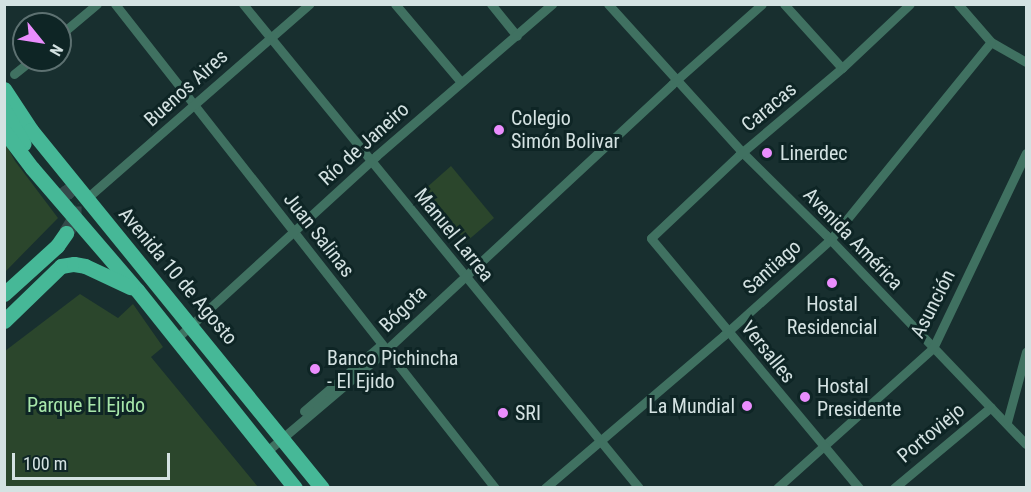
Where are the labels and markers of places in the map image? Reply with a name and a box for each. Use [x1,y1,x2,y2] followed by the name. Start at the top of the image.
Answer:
[511,106,620,153] place label: Colegio Simón Bolivar
[492,123,506,137] marker: Colegio Simón Bolivar
[780,141,848,165] place label: Linerdec
[758,144,776,162] marker: Linerdec
[825,276,839,290] marker: Hostal Residencial
[787,292,877,339] place label: Hostal Residencial
[327,346,458,393] place label: Banco Pichincha - El Ejido
[308,362,322,376] marker: Banco Pichincha - El Ejido
[817,374,901,421] place label: Hostal Presidente
[798,390,812,404] marker: Hostal Presidente
[648,394,735,418] place label: La Mundial
[740,399,754,413] marker: La Mundial
[515,401,541,425] place label: SRI
[496,406,510,420] marker: SRI

